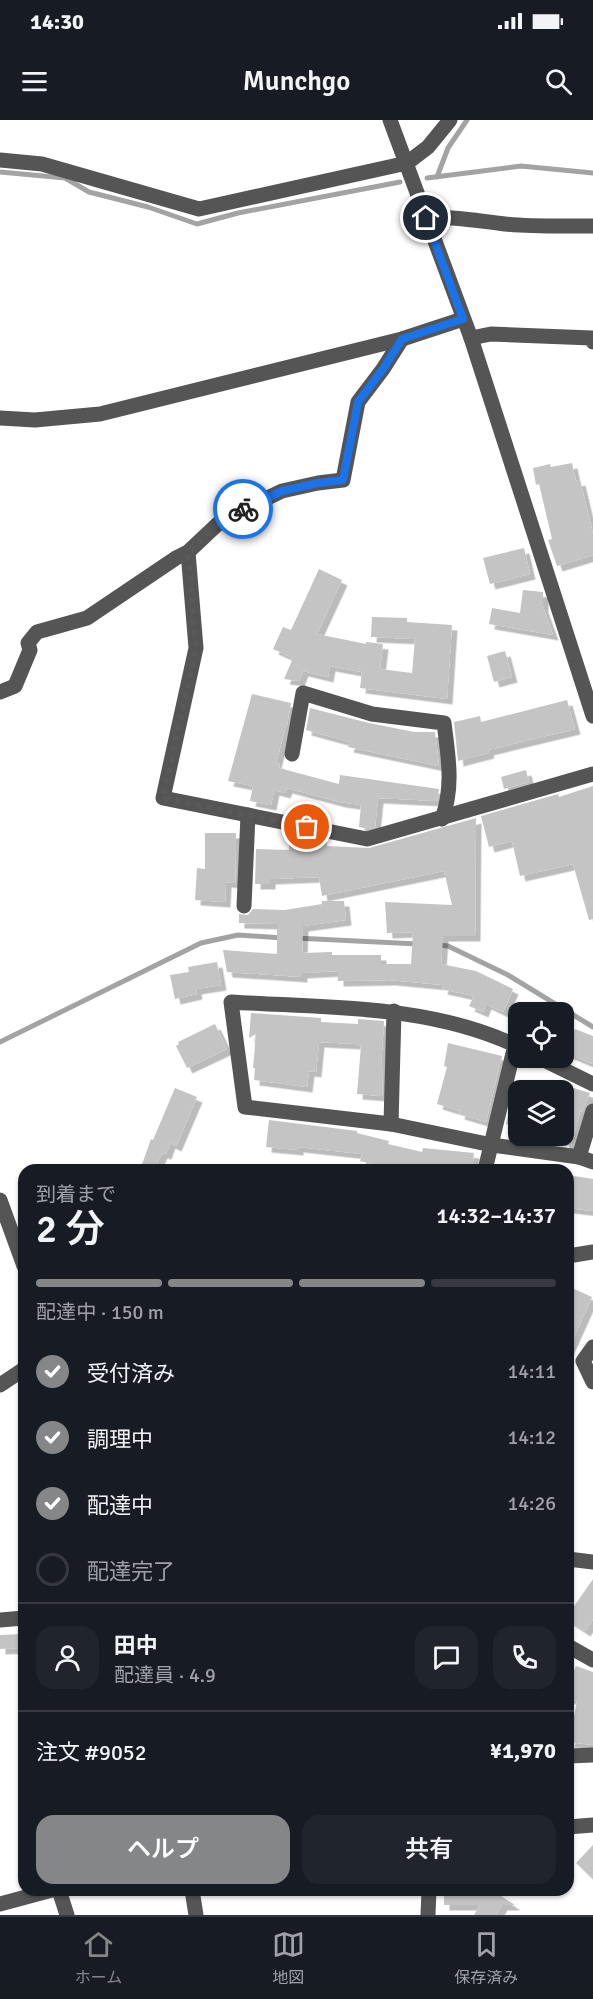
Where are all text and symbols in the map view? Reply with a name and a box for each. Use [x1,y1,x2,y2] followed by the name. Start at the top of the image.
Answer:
[30,8,84,35] text: 14:30
[18,65,51,98] icon: menu
[243,65,350,98] text: Munchgo
[542,65,575,98] icon: search
[400,192,451,243] pin
[409,201,442,234] icon: home
[213,479,273,539] courier
[227,493,260,526] icon: bike
[281,801,332,852] pin
[290,810,323,843] icon: bag
[508,1002,574,1146] map controls
[508,1002,574,1068] button: locate
[508,1080,574,1146] button: layers
[36,1182,116,1207] text: 到着まで
[437,1202,556,1229] text: 14:32–14:37
[36,1205,105,1253] text: 2 分
[36,1300,164,1325] text: 配達中 · 150 m
[36,1355,69,1388] icon: check
[507,1359,556,1384] text: 14:11
[87,1360,175,1387] text: 受付済み
[36,1421,69,1454] icon: check
[507,1425,556,1450] text: 14:12
[87,1426,153,1453] text: 調理中
[36,1487,69,1520] icon: check
[507,1491,556,1516] text: 14:26
[87,1492,153,1519] text: 配達中
[87,1558,175,1585] text: 配達完了
[36,1626,99,1689] button: person
[415,1626,478,1689] button: chat
[493,1626,556,1689] button: phone
[114,1632,158,1659] text: 田中
[114,1663,216,1688] text: 配達員 · 4.9
[490,1737,556,1764] text: ¥1,970
[36,1739,147,1766] text: 注文 #9052
[36,1815,290,1884] button: ヘルプ
[302,1815,556,1884] button: 共有
[75,1928,122,1988] tab: ホーム
[272,1928,305,1988] tab: 地図
[454,1928,518,1988] tab: 保存済み

